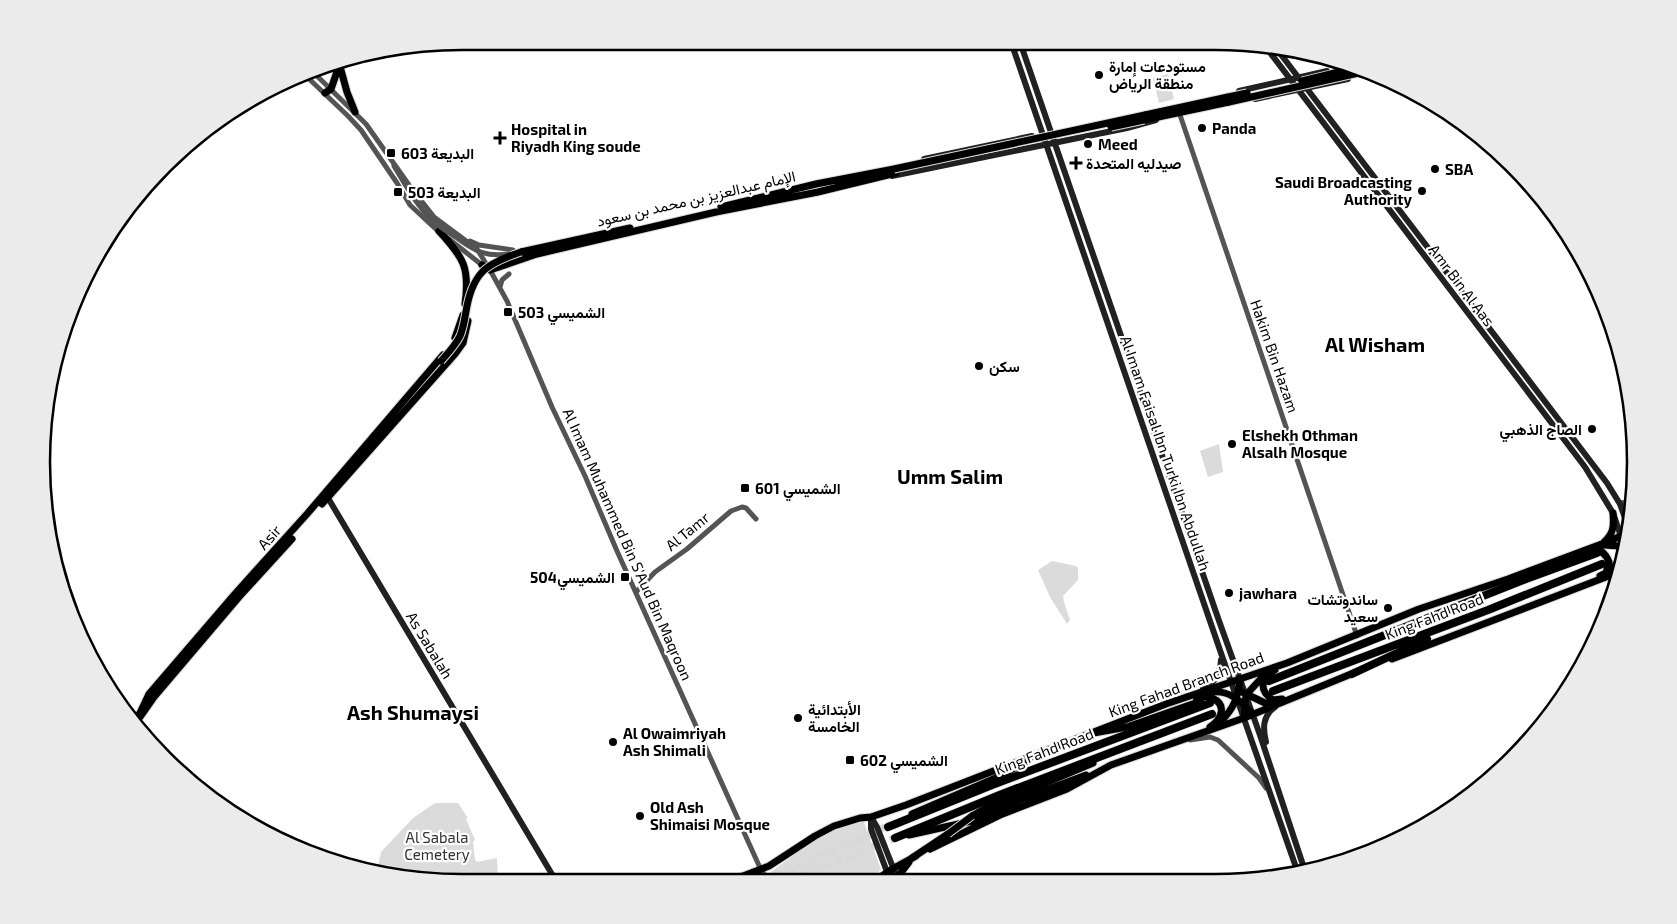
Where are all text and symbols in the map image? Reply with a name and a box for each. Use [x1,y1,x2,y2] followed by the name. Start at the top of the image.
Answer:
[1109,57,1206,93] place label: مستودعات إمارة منطقة الرياض
[1093,69,1105,81] marker: مستودعات إمارة منطقة الرياض
[1212,119,1256,137] place label: Panda
[511,120,641,156] place label: Hospital in Riyadh King soude
[1196,122,1208,134] marker: Panda
[493,131,507,145] marker: Hospital in Riyadh King soude
[1098,135,1138,153] place label: Meed
[1082,138,1094,150] marker: Meed
[401,144,474,163] place label: البديعة 603
[385,147,397,159] marker: البديعة 603
[1086,154,1182,173] place label: صيدليه المتحدة
[1070,157,1082,169] marker: صيدليه المتحدة
[1445,160,1473,178] place label: SBA
[1429,163,1441,175] marker: SBA
[595,166,798,232] street label: الإمام عبدالعزيز بن محمد بن سعود
[1275,173,1413,209] place label: Saudi Broadcasting Authority
[408,183,481,202] place label: البديعة 503
[1416,185,1428,197] marker: Saudi Broadcasting Authority
[392,186,404,198] marker: البديعة 503
[1425,241,1499,329] street label: Amr Bin Al Aas
[1247,297,1303,415] street label: Hakim Bin Hazam
[518,303,605,326] place label: الشميسي 503
[502,306,514,318] marker: الشميسي 503
[1325,332,1425,356] district label: Al Wisham
[1117,333,1215,573] street label: Al Imam Faisal Ibn Turki Ibn Abdullah
[989,357,1020,376] place label: سكن
[973,360,985,372] marker: سكن
[560,405,696,683] street label: Al Imam Muhammed Bin S'Aud Bin Maqroon
[1499,420,1582,443] place label: الصاج الذهبي
[1586,423,1598,435] marker: الصاج الذهبي
[1242,426,1358,461] place label: Elshekh Othman Alsalh Mosque
[1226,438,1238,450] marker: Elshekh Othman Alsalh Mosque
[897,464,1003,488] district label: Umm Salim
[755,479,841,502] place label: الشميسي 601
[739,482,751,494] marker: الشميسي 601
[661,508,713,554] street label: Al Tamr
[253,521,285,553] street label: Asir
[530,568,615,591] place label: الشميسي504
[619,571,631,583] marker: الشميسي504
[1239,584,1297,602] place label: jawhara
[1223,587,1235,599] marker: jawhara
[1382,589,1486,643] street label: King Fahd Road
[1307,590,1378,626] place label: ساندوتشات سعيد
[1382,602,1394,614] marker: ساندوتشات سعيد
[403,608,457,682] street label: As Sabalah
[1106,647,1266,721] street label: King Fahad Branch Road
[347,700,479,725] district label: Ash Shumaysi
[808,700,861,735] place label: الأبتدائية الخامسة
[792,712,804,724] marker: الأبتدائية الخامسة
[623,724,726,759] place label: Al Owaimriyah Ash Shimali
[992,724,1096,778] street label: King Fahd Road
[607,736,619,748] marker: Al Owaimriyah Ash Shimali
[860,751,948,774] place label: الشميسي 602
[844,754,856,766] marker: الشميسي 602
[650,798,770,833] place label: Old Ash Shimaisi Mosque
[634,810,646,822] marker: Old Ash Shimaisi Mosque
[404,828,470,863] park label: Al Sabala Cemetery

